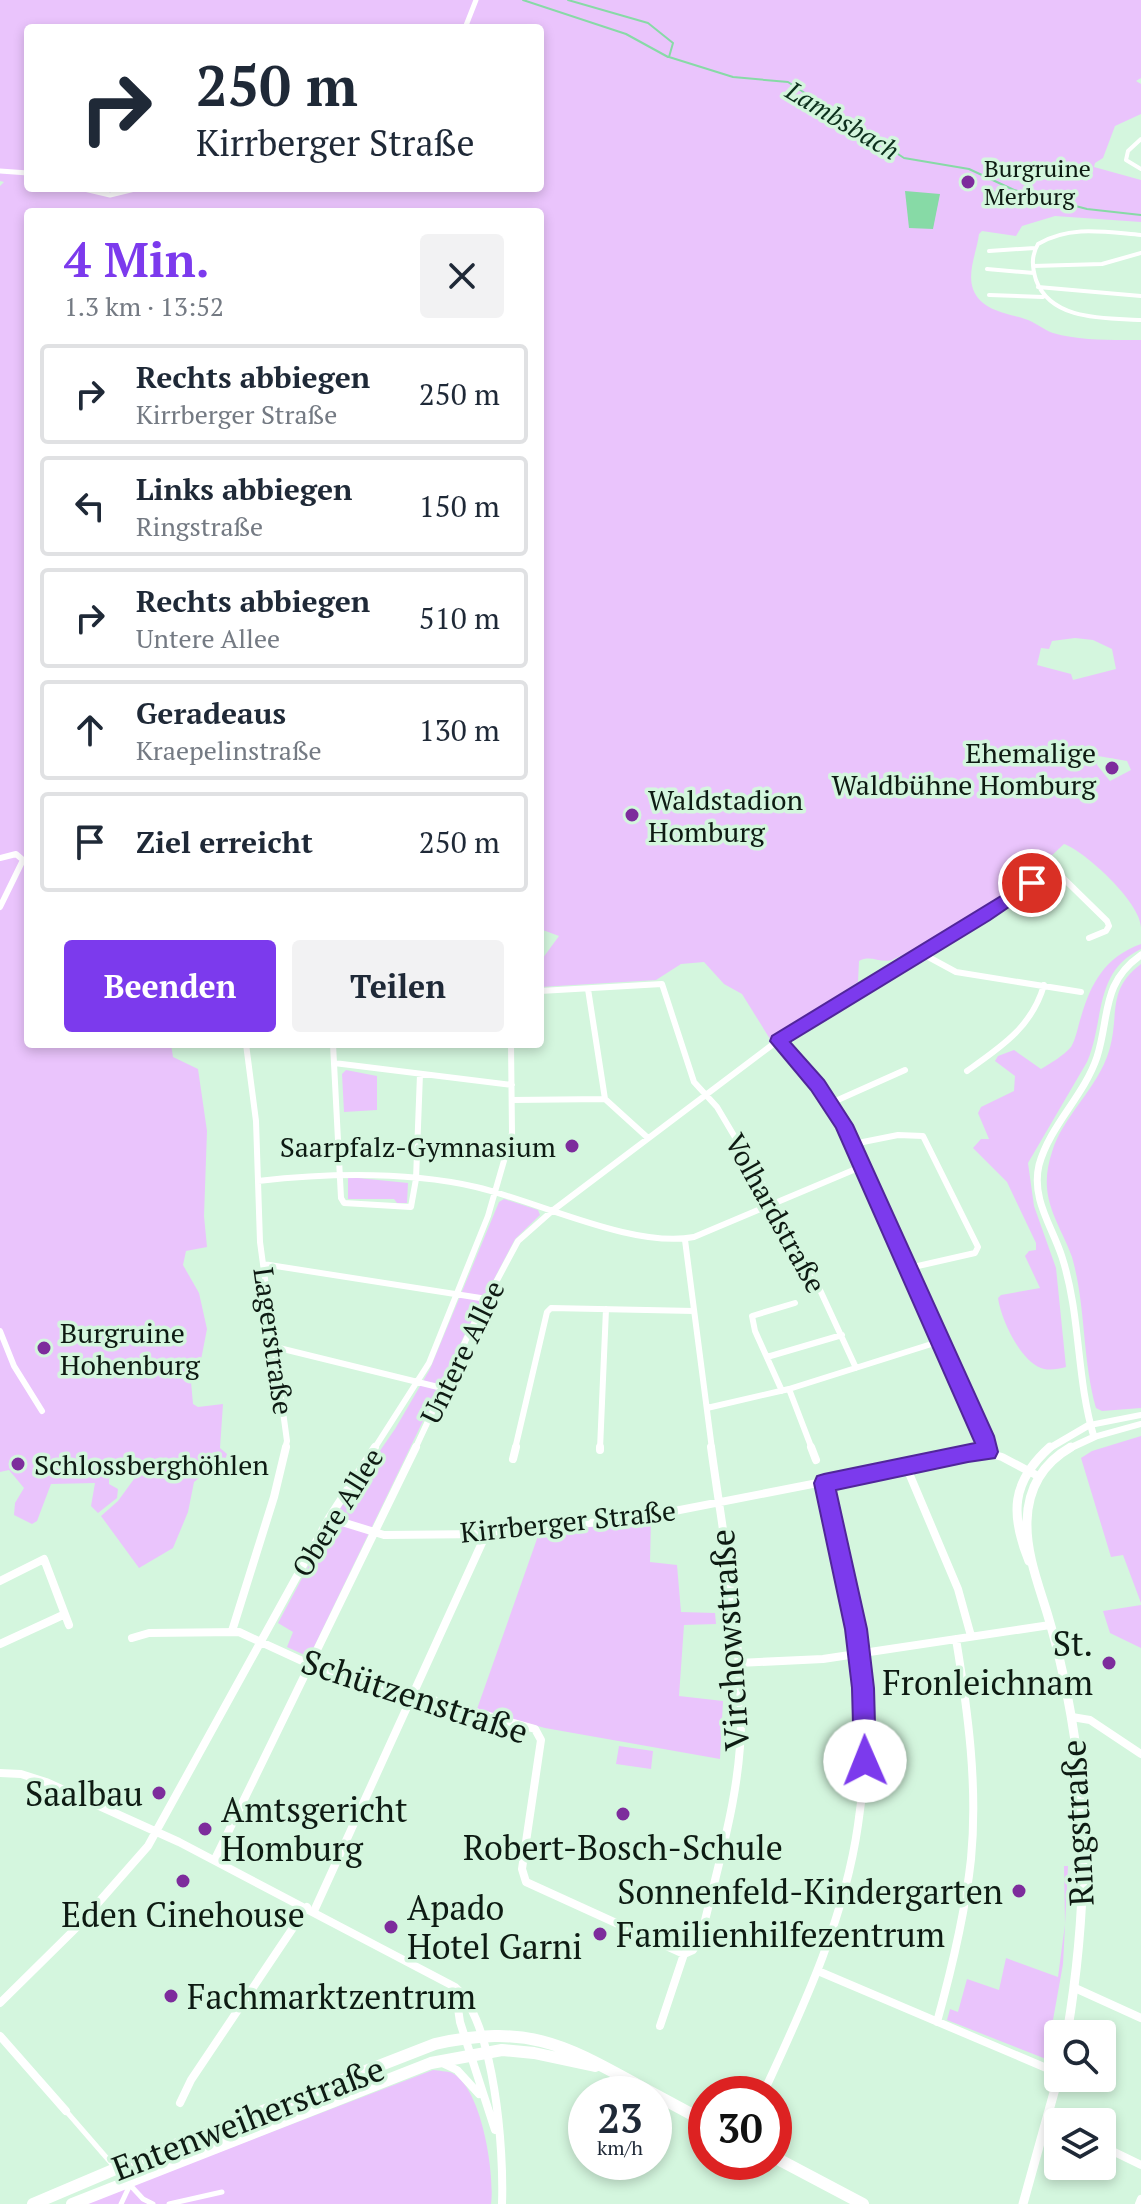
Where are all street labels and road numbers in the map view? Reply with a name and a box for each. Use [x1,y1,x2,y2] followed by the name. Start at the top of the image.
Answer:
[717,1127,835,1299] street label: Volhardstraße
[245,1265,303,1417] street label: Lagerstraße
[411,1274,513,1430] street label: Untere Allee
[283,1441,391,1583] street label: Obere Allee
[458,1491,678,1551] street label: Kirrberger Straße
[699,1528,759,1752] street label: Virchowstraße
[296,1638,534,1754] street label: Schützenstraße
[1050,1739,1104,1907] street label: Ringstraße
[105,2045,391,2191] street label: Entenweiherstraße

